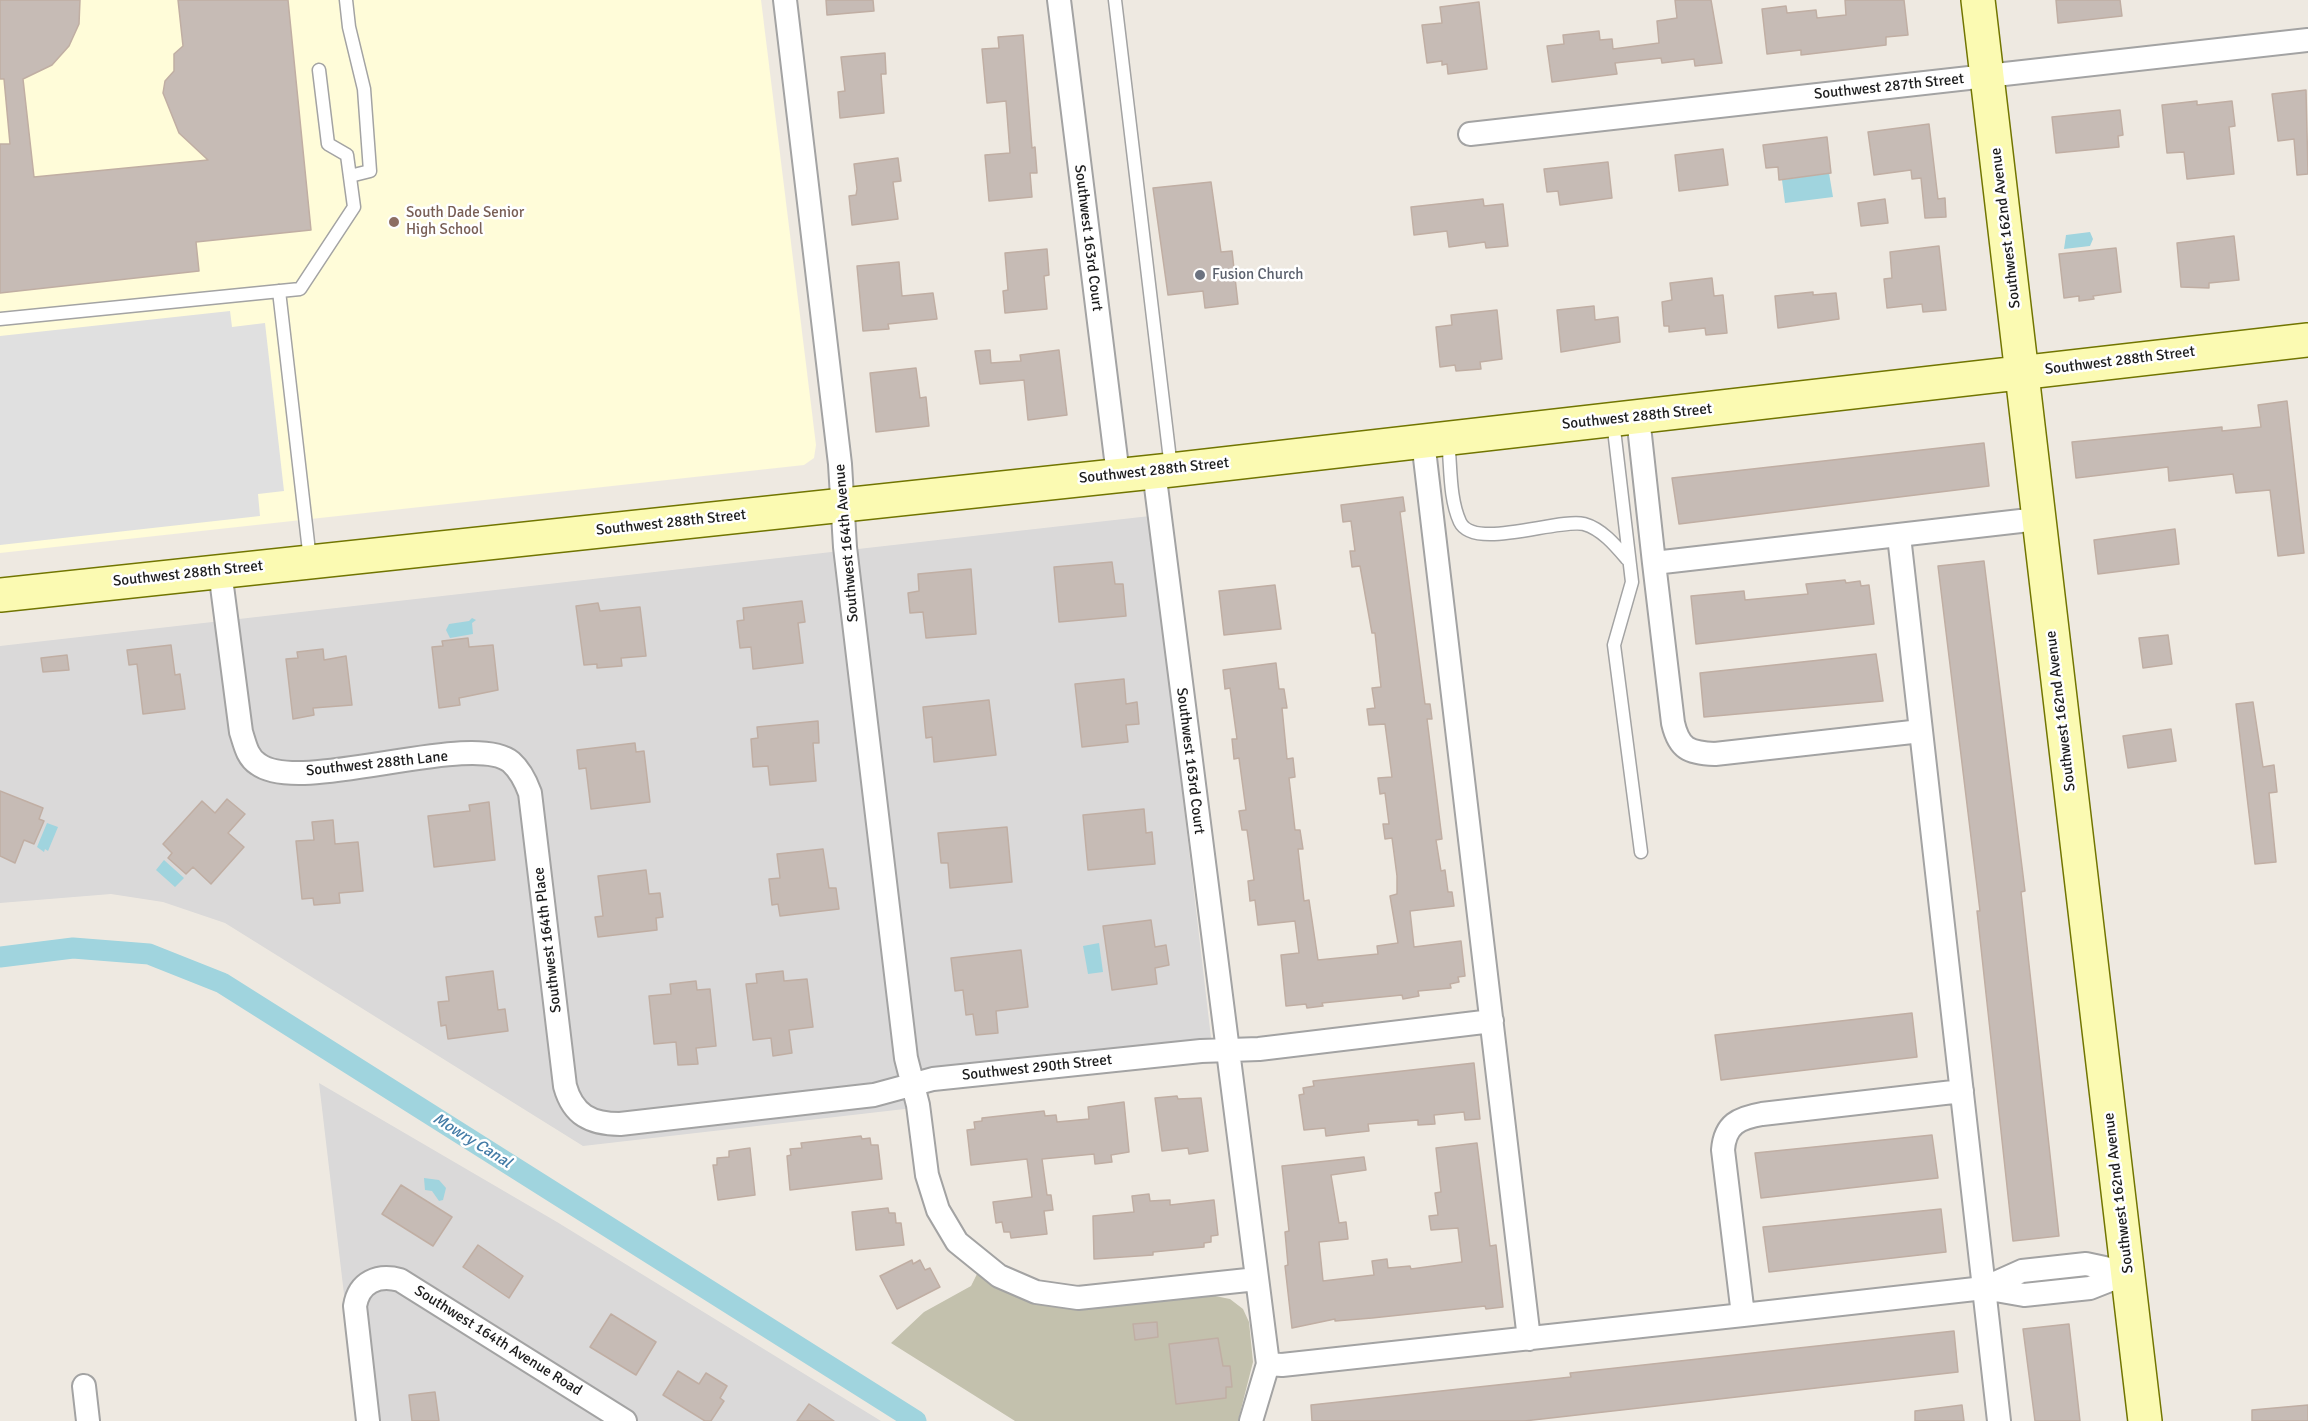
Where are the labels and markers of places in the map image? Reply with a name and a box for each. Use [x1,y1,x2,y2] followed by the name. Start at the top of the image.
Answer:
[406,204,524,239] place label: South Dade Senior High School
[387,215,401,229] marker: South Dade Senior High School
[1212,266,1303,284] place label: Fusion Church
[1193,268,1207,282] marker: Fusion Church

